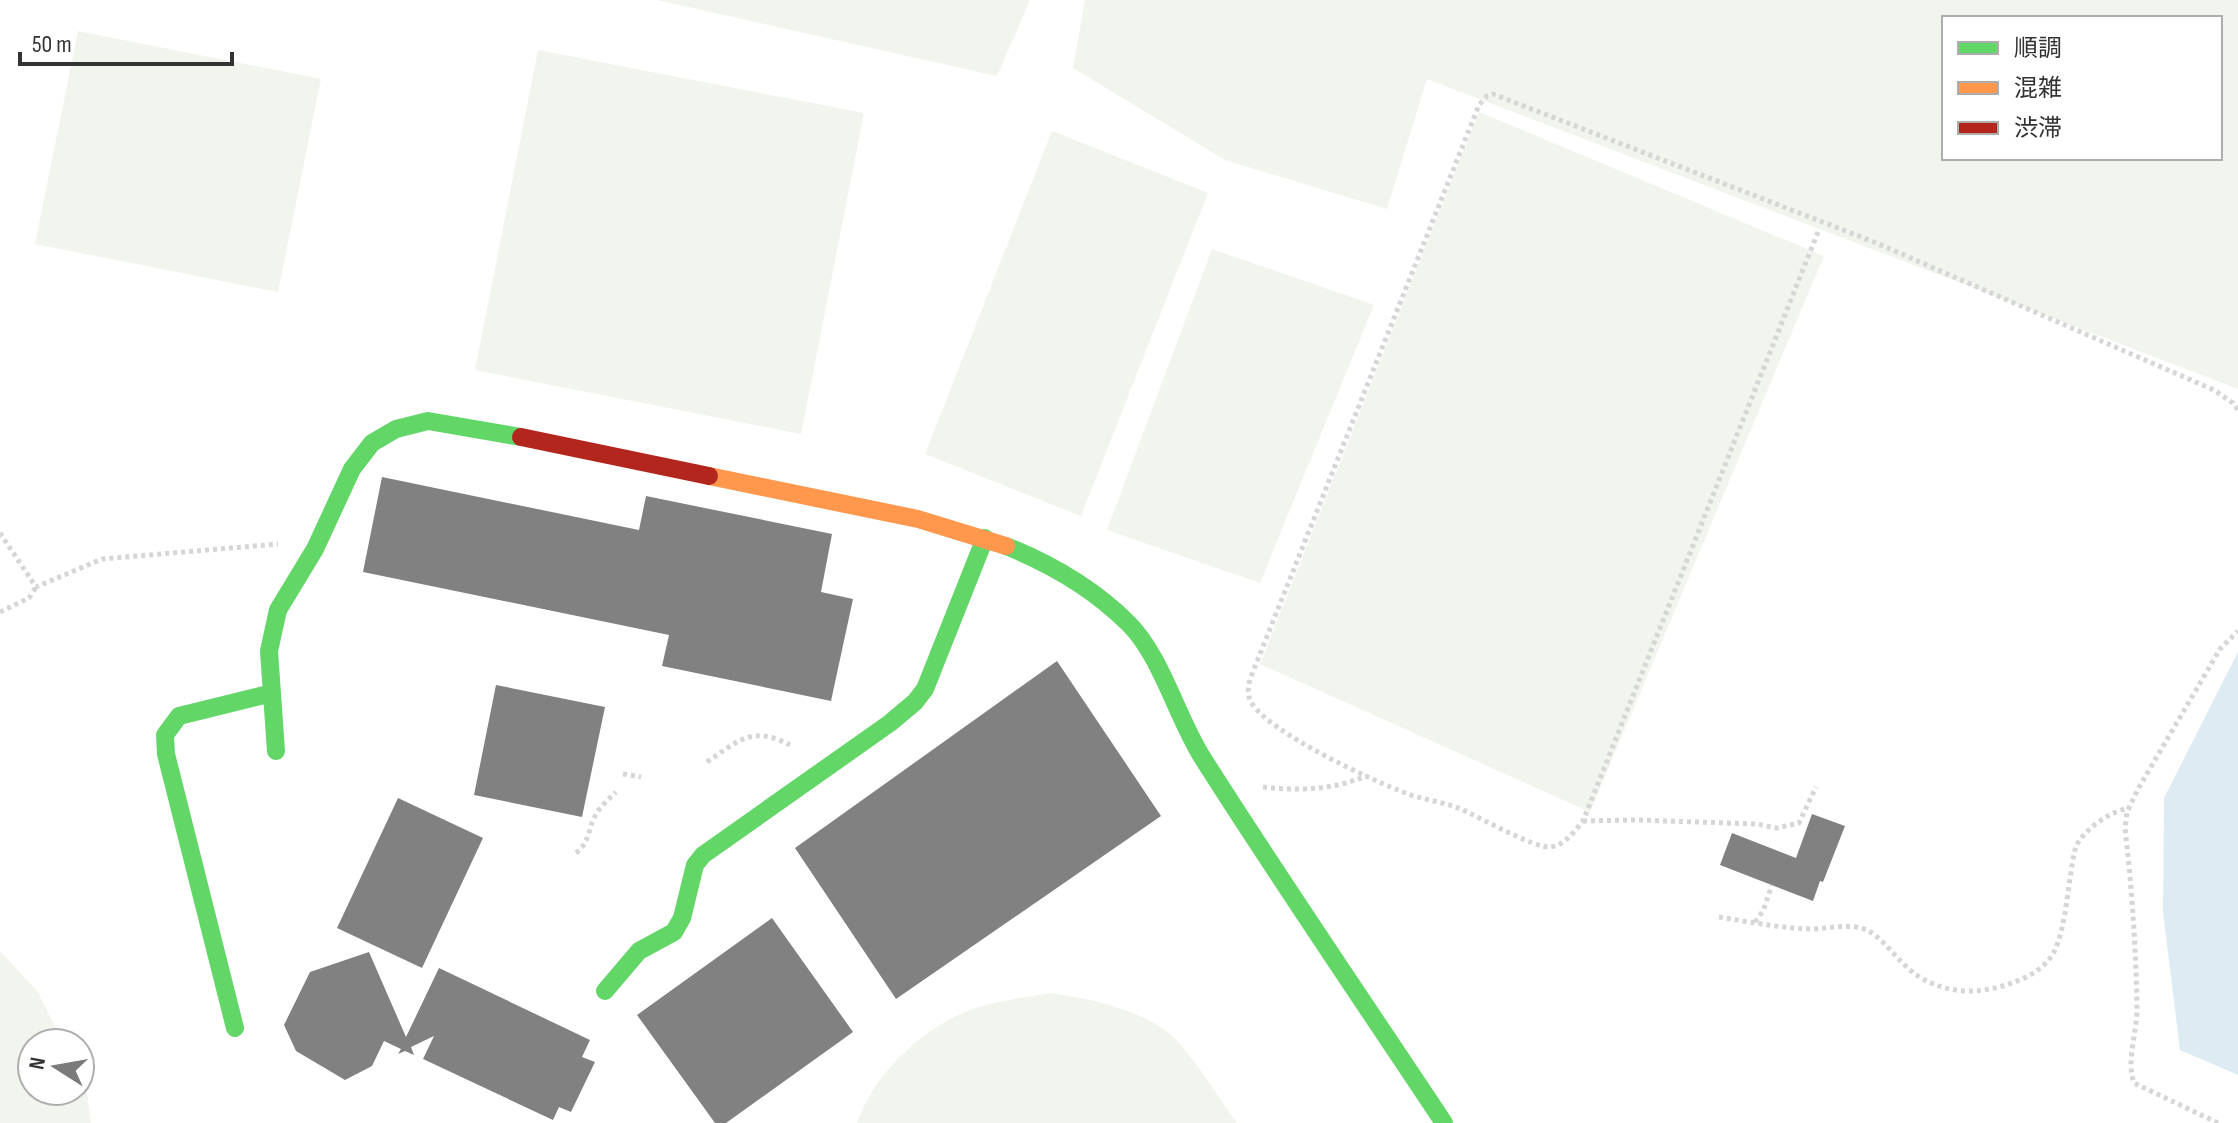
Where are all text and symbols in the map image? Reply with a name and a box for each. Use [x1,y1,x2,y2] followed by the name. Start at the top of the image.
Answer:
[20,16,232,66] scale bar
[1942,16,2222,160] legend
[32,30,72,59] text: 50 m
[2014,34,2062,63] text: 順調
[2014,74,2062,103] text: 混雑
[2014,114,2062,143] text: 渋滞
[16,1027,96,1107] north arrow
[23,1055,52,1072] text: N

